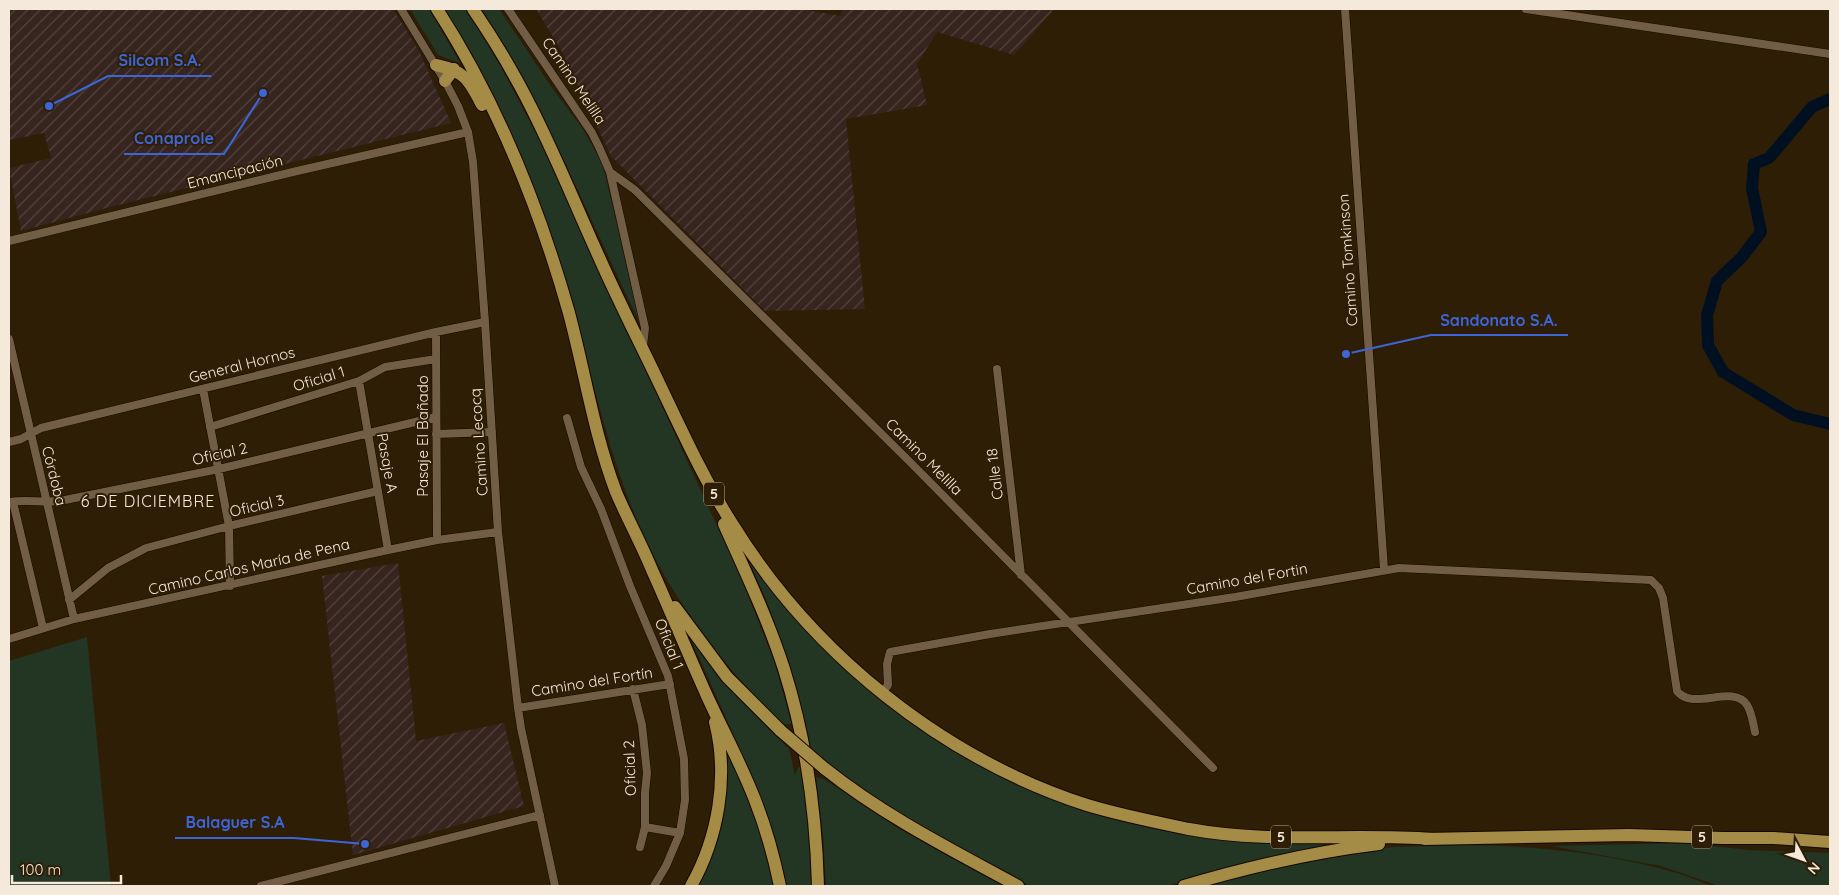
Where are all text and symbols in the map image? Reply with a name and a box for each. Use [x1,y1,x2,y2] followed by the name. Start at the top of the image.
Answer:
[538,33,611,128] street label: Camino Melilla
[108,45,211,76] callout: Silcom S.A.
[119,50,201,70] text: Silcom S.A.
[124,123,224,154] callout: Conaprole
[134,128,214,148] text: Conaprole
[185,150,285,193] street label: Emancipación
[1333,193,1362,327] street label: Camino Tomkinson
[1431,304,1568,335] callout: Sandonato S.A.
[1440,310,1558,330] text: Sandonato S.A.
[187,342,297,387] street label: General Hornos
[291,362,347,395] street label: Oficial 1
[413,375,432,497] street label: Pasaje El Bañado
[465,388,492,496] street label: Camino Lecocq
[882,414,967,499] street label: Camino Melilla
[373,431,402,495] street label: Pasaje A
[190,438,249,469] street label: Oficial 2
[38,444,71,508] street label: Córdoba
[982,447,1007,501] street label: Calle 18
[704,482,724,506] road number: 5
[228,490,286,521] street label: Oficial 3
[81,491,215,511] district label: 6 DE DICIEMBRE
[146,534,351,599] street label: Camino Carlos María de Pena
[1185,558,1309,599] street label: Camino del Fortin
[651,616,688,672] street label: Oficial 1
[530,663,654,700] street label: Camino del Fortín
[619,740,640,796] street label: Oficial 2
[175,807,294,838] callout: Balaguer S.A
[186,812,285,832] text: Balaguer S.A
[1271,826,1291,849] road number: 5
[1692,826,1712,849] road number: 5
[1779,835,1829,885] north arrow
[12,852,121,884] scale bar
[1804,859,1824,878] text: N
[20,860,61,879] text: 100 m

